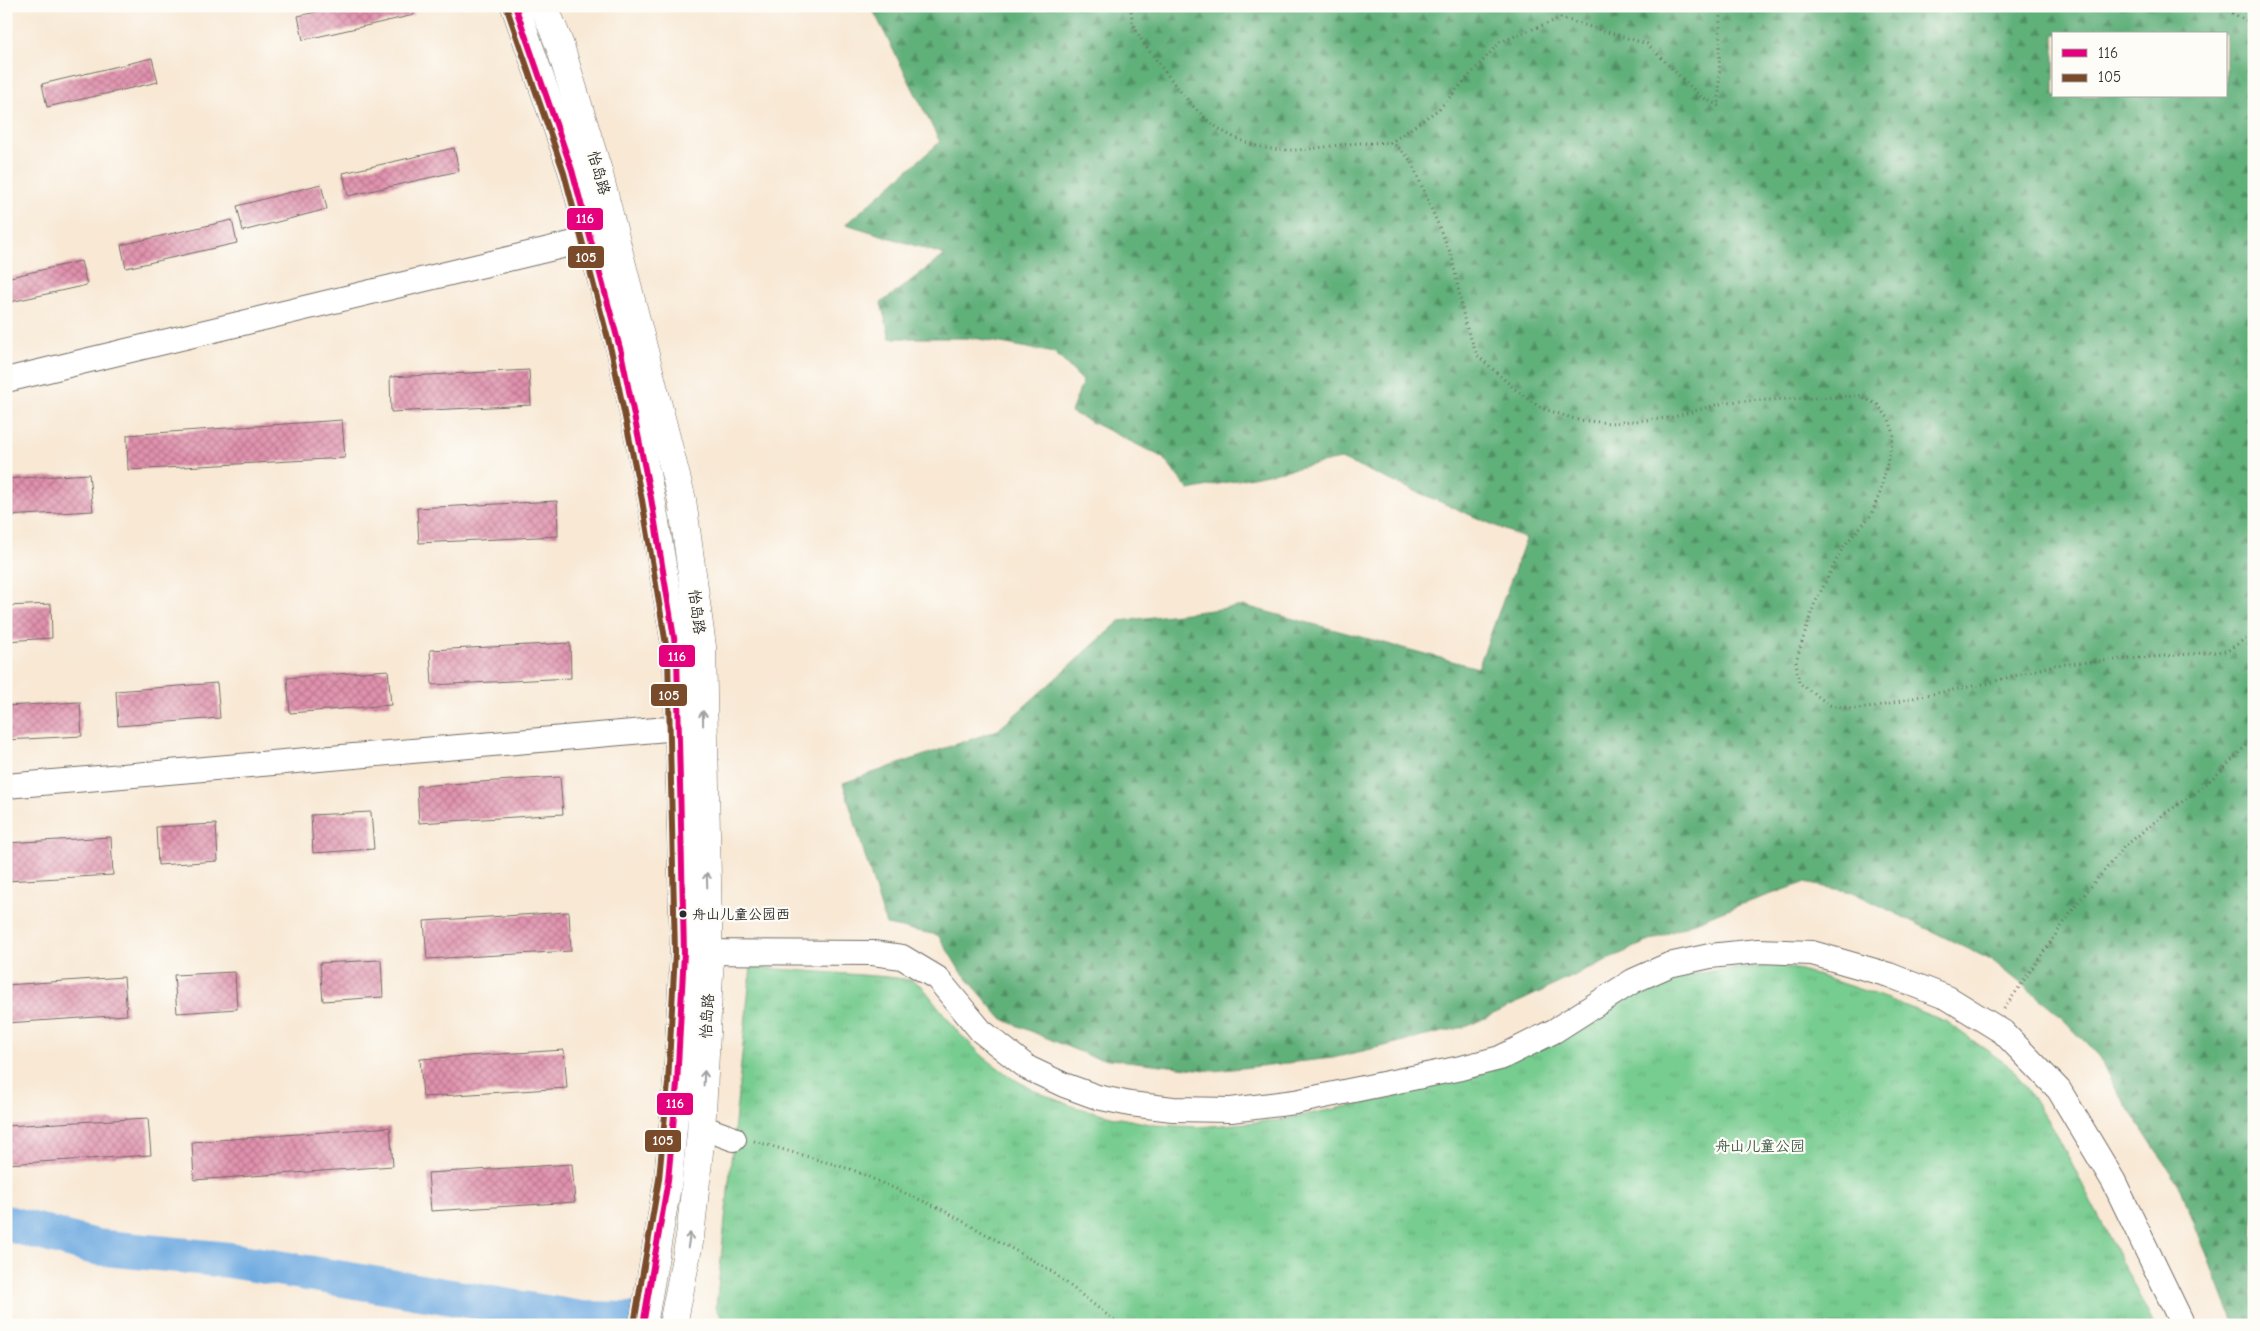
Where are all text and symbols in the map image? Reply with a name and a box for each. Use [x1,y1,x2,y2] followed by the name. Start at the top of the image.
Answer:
[2052,32,2228,98] legend
[2098,44,2118,62] text: 116
[2098,68,2121,86] text: 105
[584,149,614,197] street label: 怡岛路
[566,207,604,231] line badge: 116
[576,210,594,227] text: 116
[567,245,605,269] line badge: 105
[576,249,596,266] text: 105
[685,589,709,635] street label: 怡岛路
[658,644,696,668] line badge: 116
[668,648,686,665] text: 116
[650,683,688,707] line badge: 105
[659,687,679,704] text: 105
[698,710,708,726] one-way arrow
[702,873,712,889] one-way arrow
[692,906,790,923] place label: 舟山儿童公园西
[678,909,688,919] marker: 舟山儿童公园西
[697,993,717,1039] street label: 怡岛路
[699,1070,708,1086] one-way arrow
[656,1092,694,1116] line badge: 116
[666,1095,684,1112] text: 116
[644,1129,682,1153] line badge: 105
[653,1132,673,1149] text: 105
[1715,1137,1805,1155] park label: 舟山儿童公园
[685,1232,695,1248] one-way arrow

